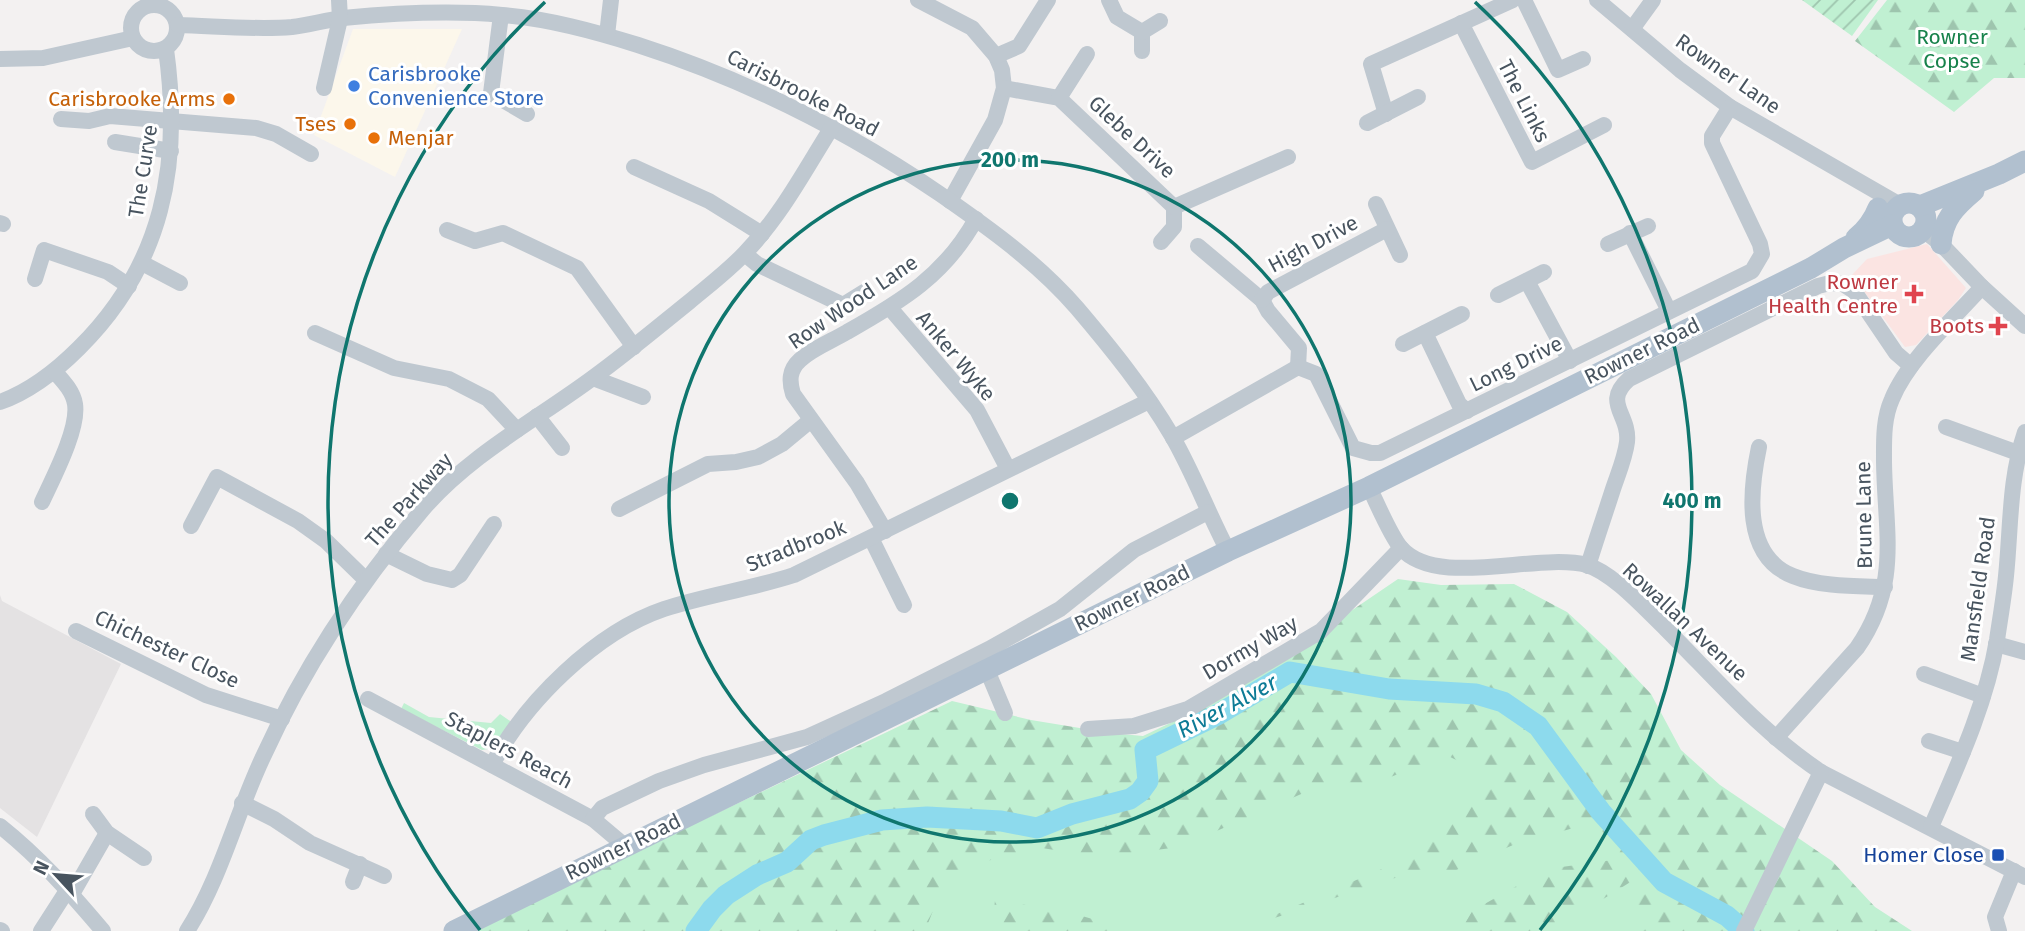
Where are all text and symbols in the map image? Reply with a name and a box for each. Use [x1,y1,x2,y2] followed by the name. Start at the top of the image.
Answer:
[1916,24,1988,74] park label: Rowner Copse
[1670,28,1786,120] street label: Rowner Lane
[723,43,883,143] street label: Carisbrooke Road
[1492,55,1556,147] street label: The Links
[368,61,544,111] place label: Carisbrooke Convenience Store
[346,78,362,94] marker: Carisbrooke Convenience Store
[48,86,215,112] place label: Carisbrooke Arms
[1083,90,1181,184] street label: Glebe Drive
[221,91,237,107] marker: Carisbrooke Arms
[295,111,336,137] place label: Tses
[342,116,358,132] marker: Tses
[123,123,163,219] street label: The Curve
[388,125,454,151] place label: Menjar
[366,130,382,146] marker: Menjar
[981,147,1039,173] text: 200 m
[1264,209,1362,279] street label: High Drive
[783,249,923,355] street label: Row Wood Lane
[1768,269,1898,319] place label: Rowner Health Centre
[1904,284,1924,304] marker: Rowner Health Centre
[911,306,1001,406] street label: Anker Wyke
[1580,312,1704,390] street label: Rowner Road
[1929,313,1984,339] place label: Boots
[1990,318,2006,334] marker: Boots
[1465,330,1567,398] street label: Long Drive
[360,447,459,552] street label: The Parkway
[1850,461,1878,569] street label: Brune Lane
[1662,488,1722,514] text: 400 m
[998,489,1022,513] centre of rings
[742,514,850,578] street label: Stradbrook
[1955,515,2001,663] street label: Mansfield Road
[1617,557,1753,687] street label: Rowallan Avenue
[1070,559,1194,637] street label: Rowner Road
[90,604,244,694] street label: Chichester Close
[1198,610,1303,686] street label: Dormy Way
[1172,667,1283,744] water label: River Alver
[441,705,577,795] street label: Staplers Reach
[561,808,685,886] street label: Rowner Road
[21,840,91,910] north arrow
[1863,842,1984,868] place label: Homer Close
[1990,847,2006,863] marker: Homer Close
[28,857,54,878] text: N

